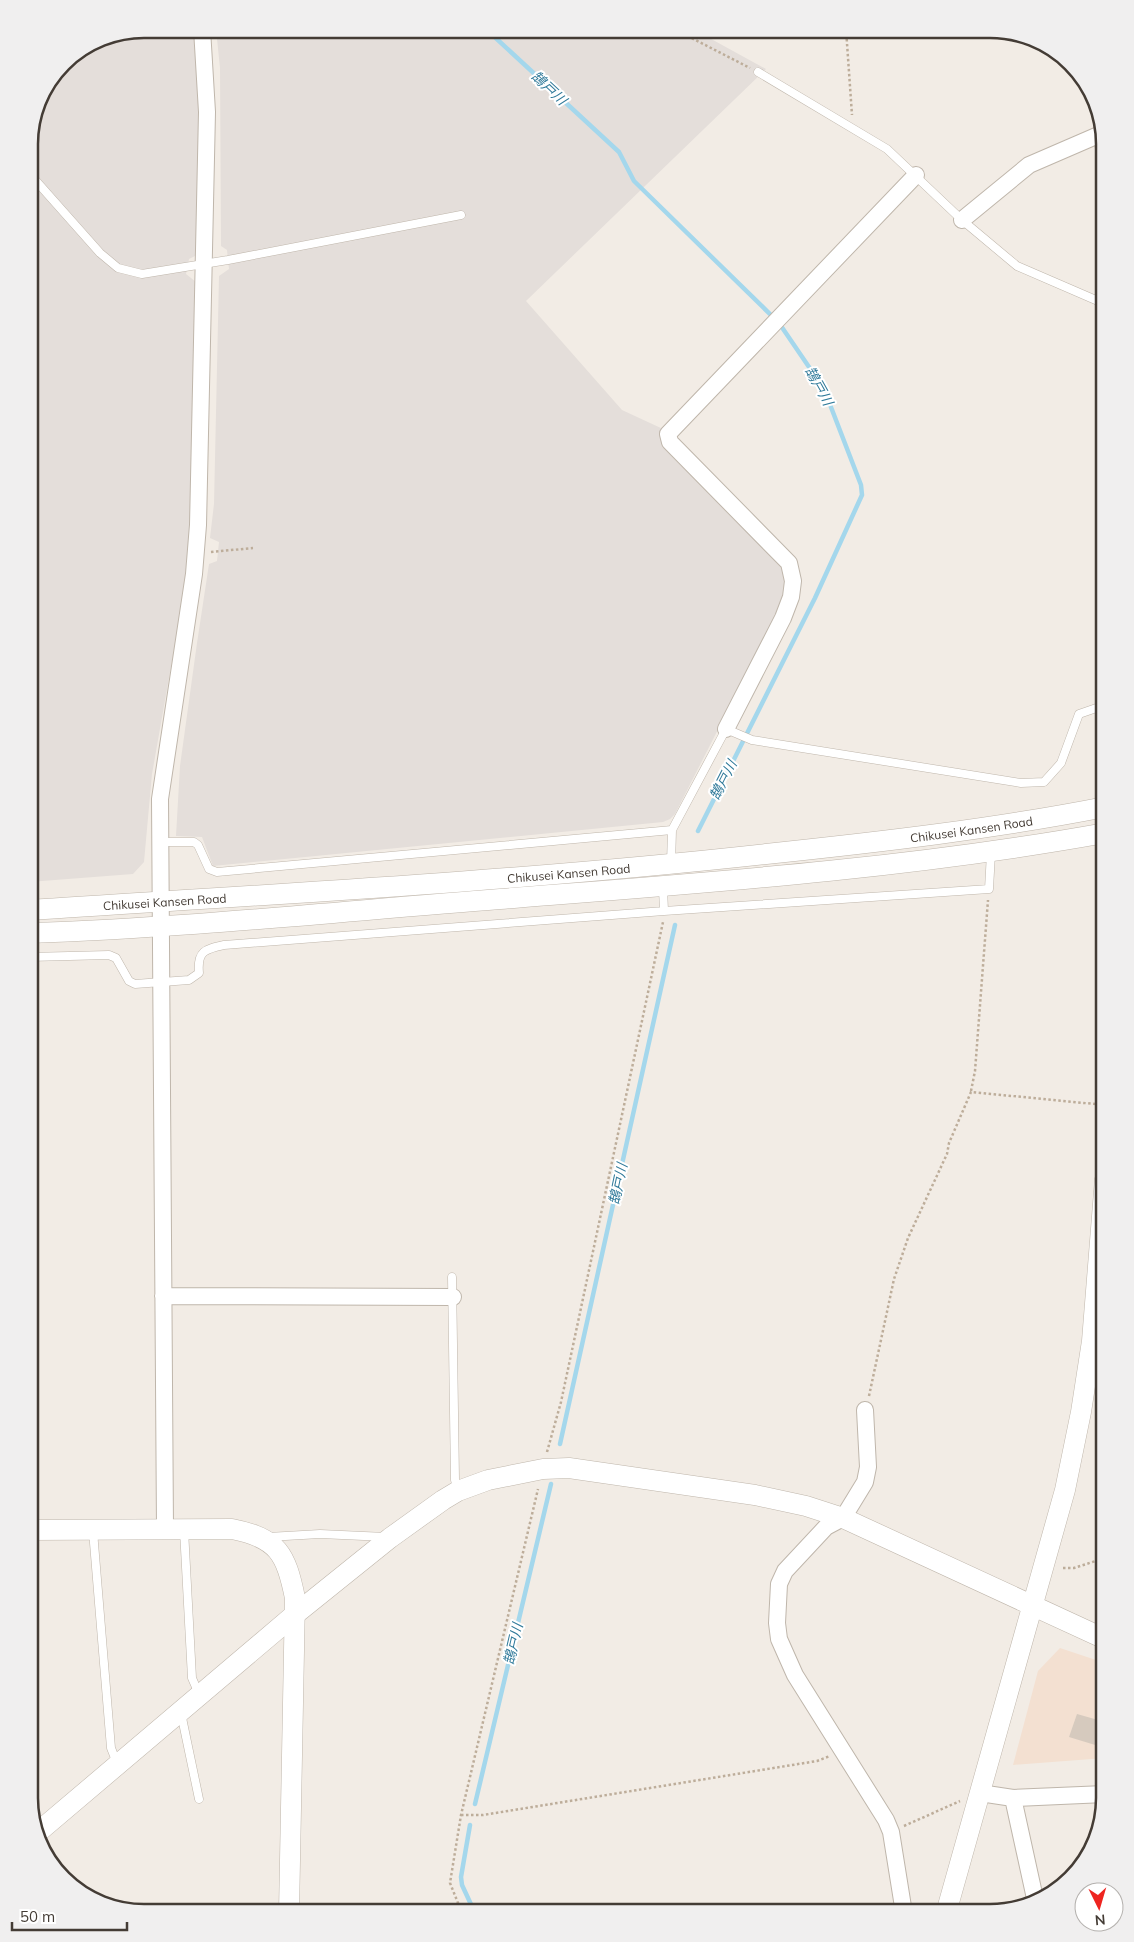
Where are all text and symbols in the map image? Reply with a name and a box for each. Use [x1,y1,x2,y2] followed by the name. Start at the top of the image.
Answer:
[528,67,572,110] water label: 鵠戸川
[801,363,838,410] water label: 鵠戸川
[705,755,741,803] water label: 鵠戸川
[909,813,1034,845] street label: Chikusei Kansen Road
[506,860,631,886] street label: Chikusei Kansen Road
[103,890,227,913] street label: Chikusei Kansen Road
[605,1160,632,1206] water label: 鵠戸川
[500,1620,527,1666] water label: 鵠戸川
[1074,1882,1124,1932] north arrow
[12,1900,128,1932] scale bar
[20,1907,55,1926] text: 50 m
[1094,1911,1106,1929] text: N

